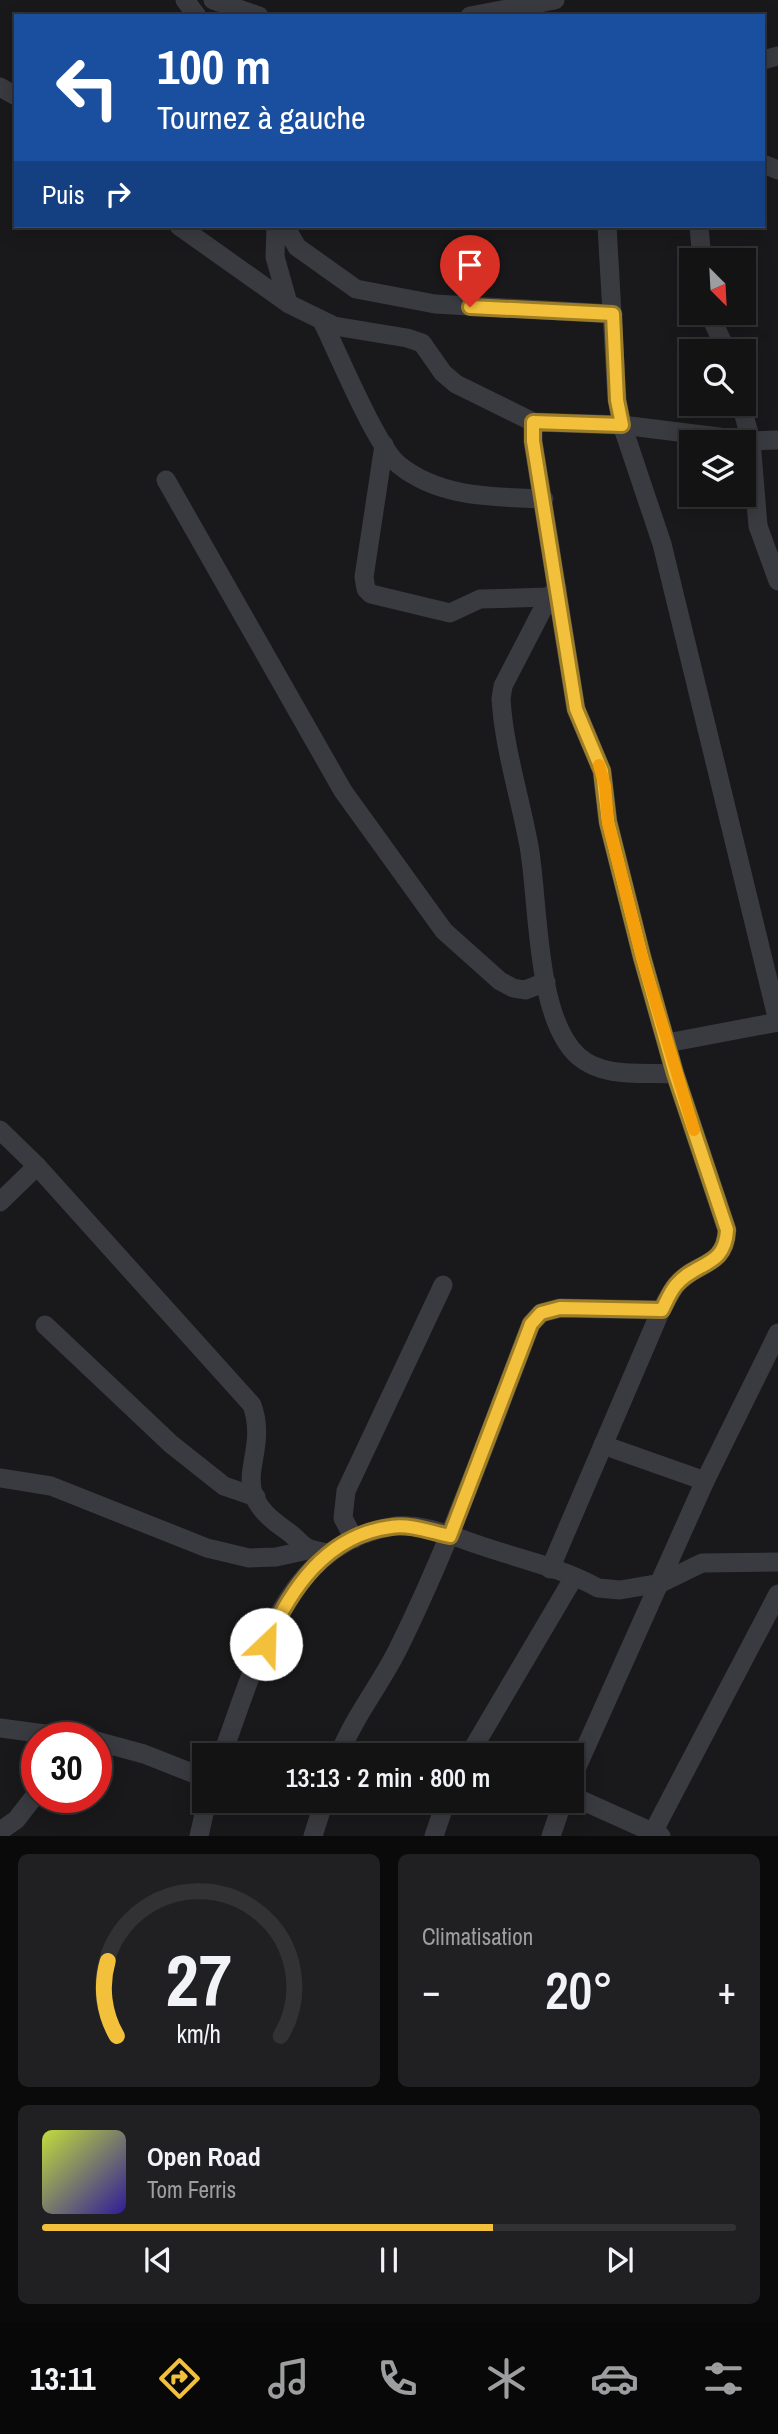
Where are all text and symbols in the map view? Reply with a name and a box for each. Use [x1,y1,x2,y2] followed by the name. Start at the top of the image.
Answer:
[157,33,271,99] text: 100 m
[42,42,133,133] icon: left
[157,96,366,139] text: Tournez à gauche
[99,175,137,213] icon: right
[42,177,85,212] text: Puis
[440,235,500,307] pin
[451,246,489,284] icon: arrive
[679,248,756,326] north arrow
[679,248,756,507] map controls
[679,339,756,416] button: search
[679,430,756,507] button: layers
[229,1607,303,1681] position arrow
[21,1722,112,1813] speed limit sign: 30
[286,1760,490,1795] text: 13:13 · 2 min · 800 m
[422,1921,533,1952] text: Climatisation
[166,1932,232,2030] text: 27
[545,1955,613,2025] text: 20°
[422,1965,440,2016] text: −
[718,1965,736,2016] text: +
[177,2017,221,2051] text: km/h
[147,2139,261,2174] text: Open Road
[147,2174,236,2205] text: Tom Ferris
[139,2241,177,2279] icon: previous
[370,2241,408,2279] icon: pause
[601,2241,639,2279] icon: next
[155,2354,204,2403] icon: directions
[264,2354,313,2403] icon: music
[373,2354,422,2403] icon: phone
[482,2354,531,2403] icon: climate
[590,2354,639,2403] icon: car
[699,2354,748,2403] icon: filters
[30,2357,96,2400] text: 13:11

